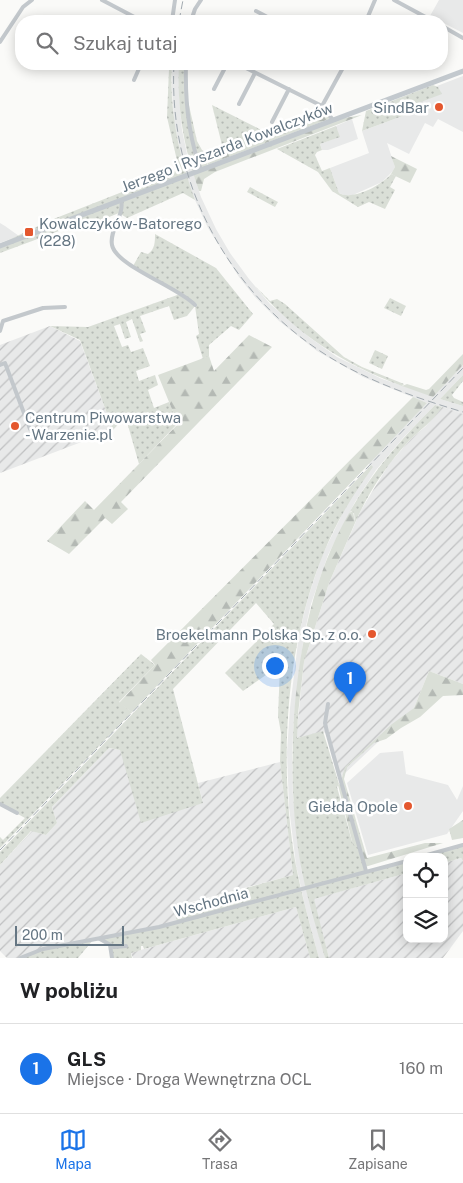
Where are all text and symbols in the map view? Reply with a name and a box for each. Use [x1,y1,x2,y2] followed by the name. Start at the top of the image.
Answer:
[15,15,448,70] search box
[33,29,61,57] icon: search
[73,32,178,54] text: Szukaj tutaj
[119,99,336,195] street label: Jerzego i Ryszarda Kowalczyków
[373,99,429,116] place label: SindBar
[433,101,445,113] marker: SindBar
[39,215,202,249] place label: Kowalczyków-Batorego (228)
[23,226,35,238] marker: Kowalczyków-Batorego (228)
[25,409,181,443] place label: Centrum Piwowarstwa - Warzenie.pl
[9,420,21,432] marker: Centrum Piwowarstwa - Warzenie.pl
[156,626,362,643] place label: Broekelmann Polska Sp. z o.o.
[366,628,378,640] marker: Broekelmann Polska Sp. z o.o.
[262,653,288,679] your location
[334,662,366,703] pin: 1
[308,798,398,815] place label: Giełda Opole
[402,800,414,812] marker: Giełda Opole
[403,853,448,943] map controls
[403,853,448,898] button: locate
[172,884,250,920] street label: Wschodnia
[403,898,448,943] button: layers
[15,923,124,946] scale bar
[22,927,63,943] text: 200 m
[20,978,118,1003] text: W pobliżu
[67,1048,106,1070] text: GLS
[33,1059,39,1078] text: 1
[399,1059,443,1078] text: 160 m
[67,1070,312,1089] text: Miejsce · Droga Wewnętrzna OCL
[55,1126,91,1172] tab: Mapa
[202,1126,238,1172] tab: Trasa
[348,1126,408,1172] tab: Zapisane

